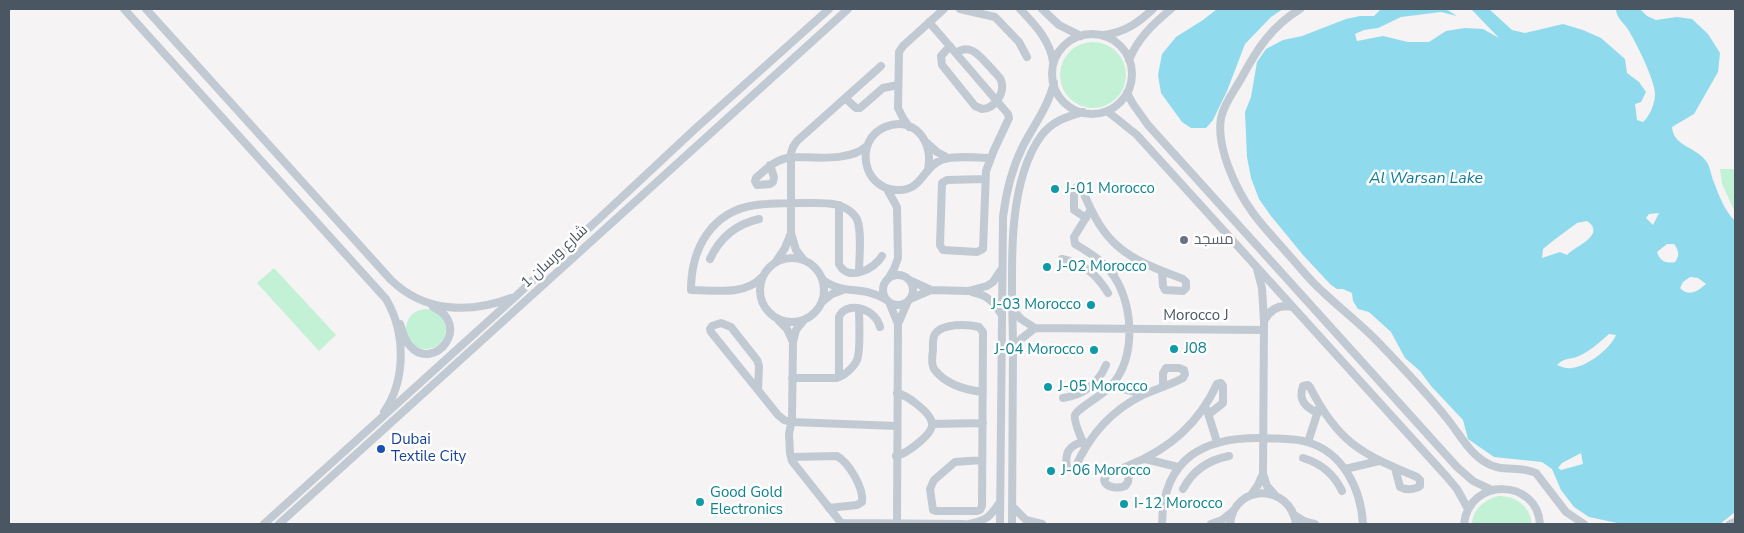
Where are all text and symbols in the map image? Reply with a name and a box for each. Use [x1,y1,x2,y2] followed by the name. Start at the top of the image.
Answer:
[1369,169,1483,189] water label: Al Warsan Lake
[1065,180,1155,198] place label: J-01 Morocco
[1049,183,1061,195] marker: J-01 Morocco
[518,222,592,292] street label: شارع ورسان 1
[1194,231,1234,249] place label: مسجد
[1178,234,1190,246] marker: مسجد
[1057,258,1147,276] place label: J-02 Morocco
[1041,261,1053,273] marker: J-02 Morocco
[991,296,1081,314] place label: J-03 Morocco
[1085,299,1097,311] marker: J-03 Morocco
[1163,307,1229,325] street label: Morocco J
[1184,340,1207,358] place label: J08
[994,341,1084,359] place label: J-04 Morocco
[1168,343,1180,355] marker: J08
[1088,344,1100,356] marker: J-04 Morocco
[1058,378,1148,396] place label: J-05 Morocco
[1042,381,1054,393] marker: J-05 Morocco
[391,431,466,466] place label: Dubai Textile City
[375,443,387,455] marker: Dubai Textile City
[1061,462,1151,480] place label: J-06 Morocco
[1045,465,1057,477] marker: J-06 Morocco
[710,484,783,519] place label: Good Gold Electronics
[1134,495,1223,513] place label: I-12 Morocco
[694,496,706,508] marker: Good Gold Electronics
[1118,498,1130,510] marker: I-12 Morocco

